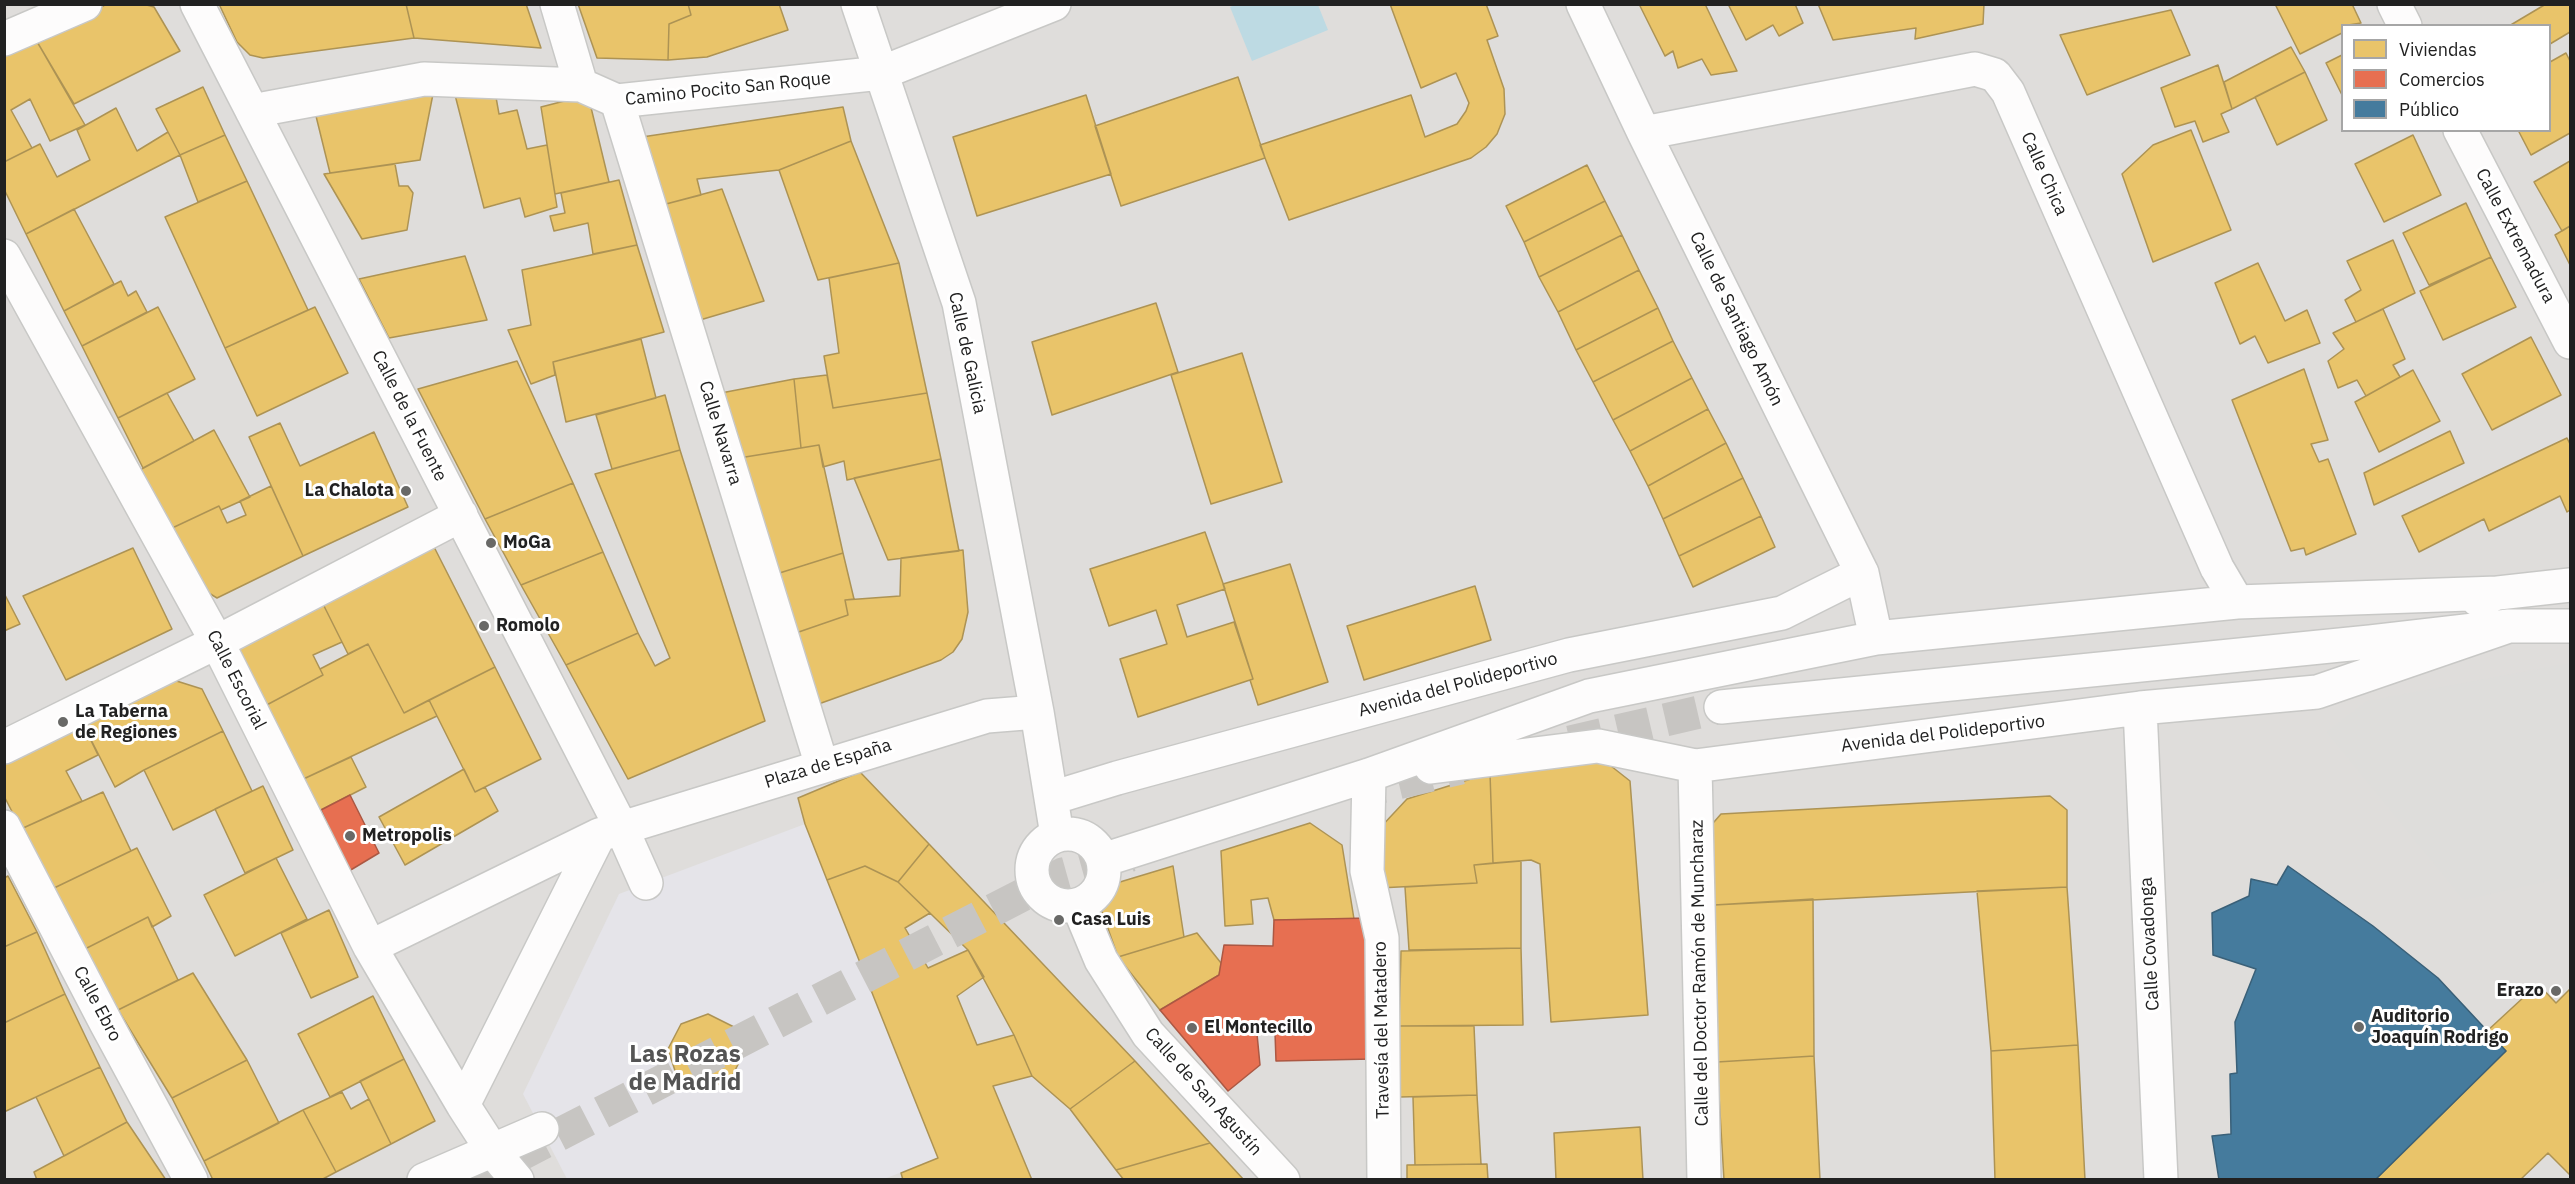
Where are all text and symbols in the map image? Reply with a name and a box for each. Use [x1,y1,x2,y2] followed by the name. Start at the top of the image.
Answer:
[2341,24,2551,132] legend
[2399,38,2477,61] text: Viviendas
[624,67,832,111] street label: Camino Pocito San Roque
[2399,68,2485,91] text: Comercios
[2399,98,2459,121] text: Público
[2016,129,2072,219] street label: Calle Chica
[2470,165,2560,307] street label: Calle Extremadura
[1684,228,1788,410] street label: Calle de Santiago Amón
[944,290,990,416] street label: Calle de Galicia
[367,347,451,485] street label: Calle de la Fuente
[694,378,746,488] street label: Calle Navarra
[305,480,394,502] place label: La Chalota
[399,484,413,498] marker: La Chalota
[503,532,551,554] place label: MoGa
[484,536,498,550] marker: MoGa
[496,615,560,637] place label: Romolo
[477,619,491,633] marker: Romolo
[202,627,270,733] street label: Calle Escorial
[1356,648,1560,722] street label: Avenida del Polideportivo
[75,701,177,744] place label: La Taberna de Regiones
[1840,711,2046,757] street label: Avenida del Polideportivo
[56,715,70,729] marker: La Taberna de Regiones
[762,734,894,794] street label: Plaza de España
[1687,819,1713,1127] street label: Calle del Doctor Ramón de Muncharaz
[362,825,452,847] place label: Metropolis
[343,829,357,843] marker: Metropolis
[2136,877,2164,1011] street label: Calle Covadonga
[1071,909,1151,931] place label: Casa Luis
[1052,913,1066,927] marker: Casa Luis
[1370,941,1394,1119] street label: Travesía del Matadero
[68,963,126,1045] street label: Calle Ebro
[2497,980,2544,1002] place label: Erazo
[2549,984,2563,998] marker: Erazo
[2371,1006,2509,1048] place label: Auditorio Joaquín Rodrigo
[1204,1017,1313,1039] place label: El Montecillo
[2352,1020,2366,1034] marker: Auditorio Joaquín Rodrigo
[1185,1021,1199,1035] marker: El Montecillo
[1140,1024,1266,1160] street label: Calle de San Agustín
[629,1041,741,1097] district label: Las Rozas de Madrid

